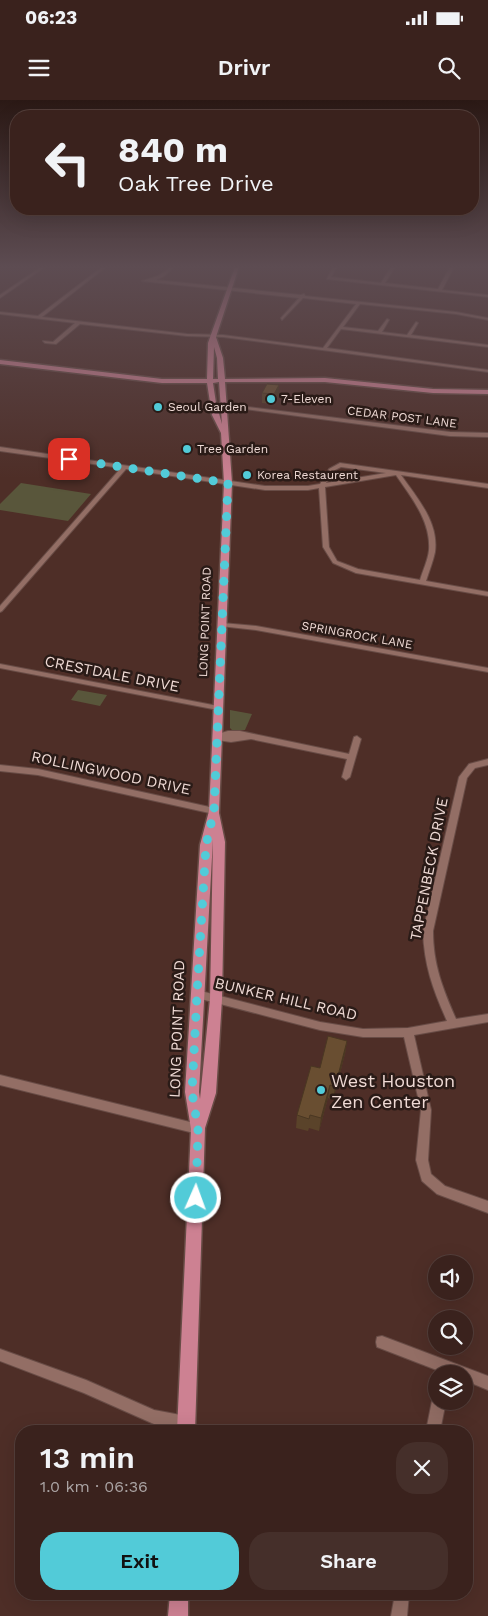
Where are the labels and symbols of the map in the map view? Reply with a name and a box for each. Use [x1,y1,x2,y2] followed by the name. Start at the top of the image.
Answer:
[281,392,332,406] place label: 7-Eleven
[265,393,277,405] marker: 7-Eleven
[168,400,247,414] place label: Seoul Garden
[152,401,164,413] marker: Seoul Garden
[346,403,458,431] street label: CEDAR POST LANE
[48,438,90,480] pin
[197,442,268,456] place label: Tree Garden
[181,443,193,455] marker: Tree Garden
[257,468,358,482] place label: Korea Restaurent
[241,469,253,481] marker: Korea Restaurent
[196,567,214,677] street label: LONG POINT ROAD
[300,618,414,652] street label: SPRINGROCK LANE
[43,652,181,696] street label: CRESTDALE DRIVE
[30,747,192,799] street label: ROLLINGWOOD DRIVE
[406,796,452,942] street label: TAPPENBECK DRIVE
[166,960,188,1098] street label: LONG POINT ROAD
[213,974,359,1024] street label: BUNKER HILL ROAD
[331,1070,455,1112] place label: West Houston Zen Center
[315,1084,327,1096] marker: West Houston Zen Center
[169,1171,221,1223] position arrow

